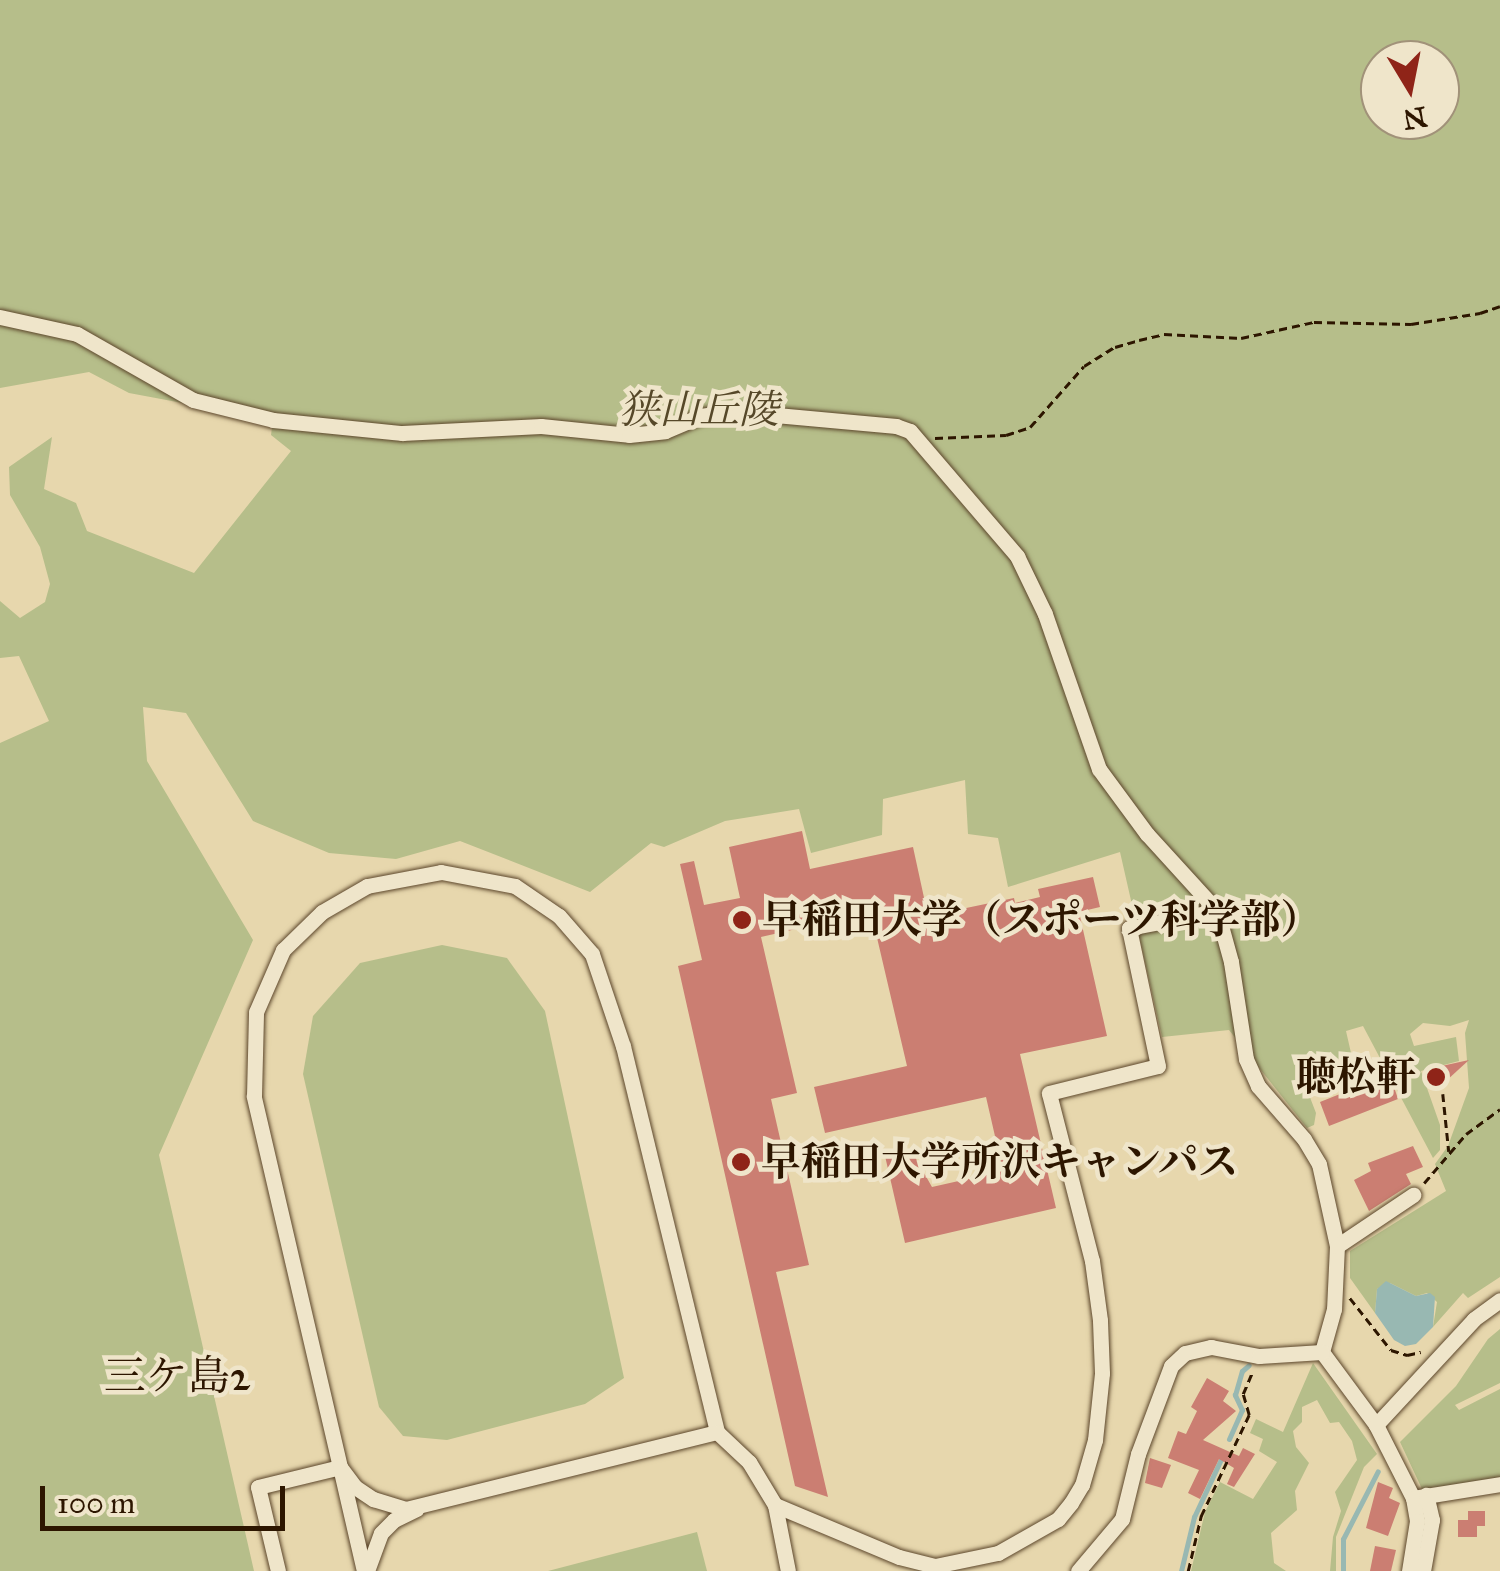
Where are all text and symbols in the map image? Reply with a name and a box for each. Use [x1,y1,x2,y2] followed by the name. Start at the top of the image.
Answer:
[1360,40,1460,140] north arrow
[1400,99,1430,137] text: N
[619,386,779,434] park label: 狭山丘陵
[762,896,1322,944] place label: 早稲田大学（スポーツ科学部）
[731,909,753,931] marker: 早稲田大学（スポーツ科学部）
[1296,1053,1416,1101] place label: 聴松軒
[1425,1066,1447,1088] marker: 聴松軒
[761,1138,1241,1186] place label: 早稲田大学所沢キャンパス
[730,1151,752,1173] marker: 早稲田大学所沢キャンパス
[104,1351,250,1401] district label: 三ケ島2
[45,1466,290,1528] scale bar
[57,1485,135,1521] text: 100 m

